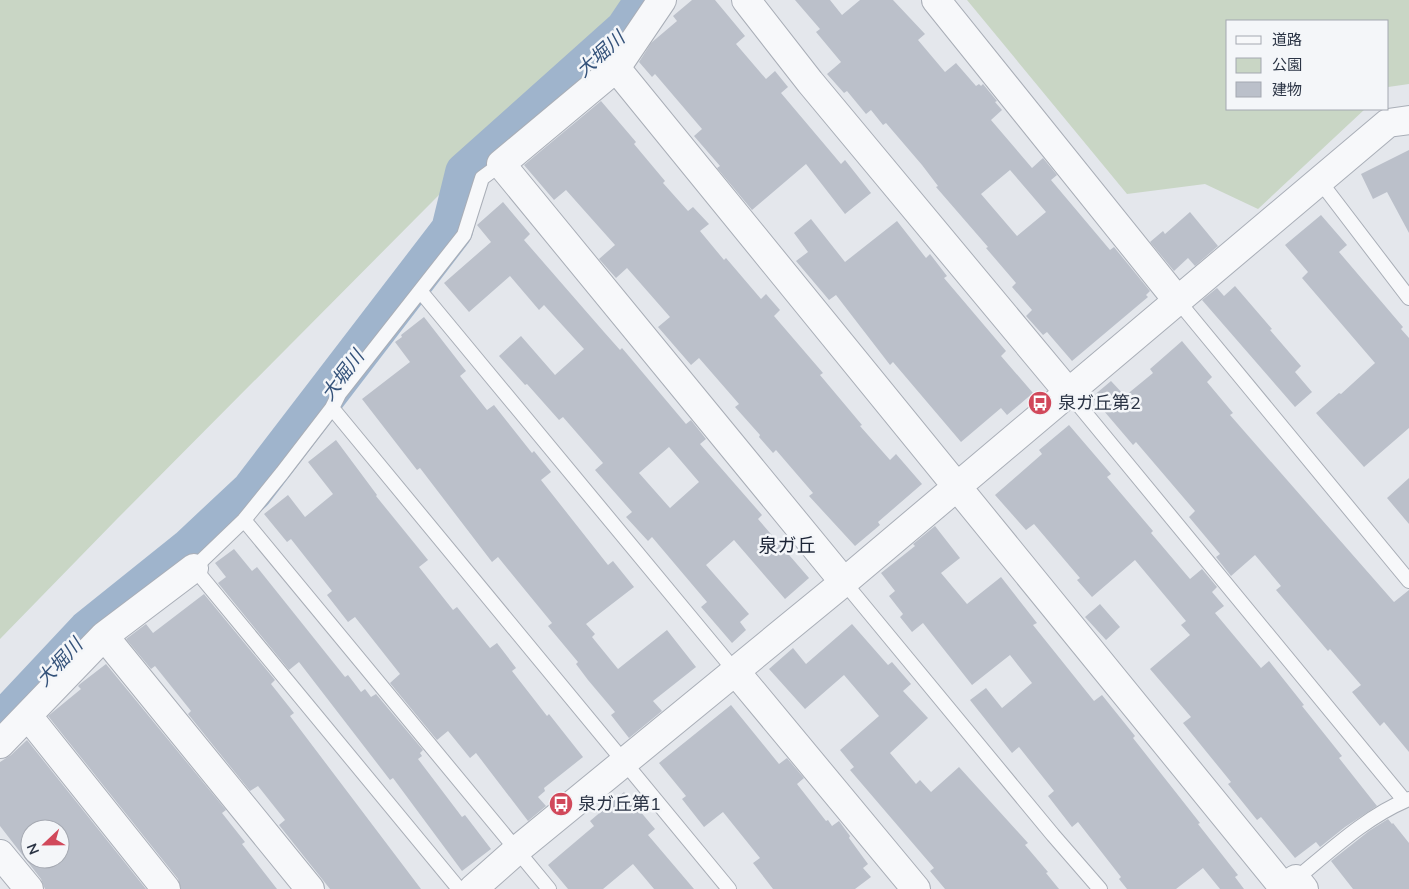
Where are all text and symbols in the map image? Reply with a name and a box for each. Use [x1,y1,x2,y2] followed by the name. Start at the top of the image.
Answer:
[1226,20,1389,110] legend
[571,25,631,82] water label: 大堀川
[1272,30,1302,49] text: 道路
[1272,55,1302,74] text: 公園
[1272,80,1302,99] text: 建物
[315,343,370,405] water label: 大堀川
[1027,390,1053,416] bus stop icon: 泉ガ丘第2
[1058,391,1141,414] place label: 泉ガ丘第2
[758,533,816,557] district label: 泉ガ丘
[31,632,89,691] water label: 大堀川
[548,791,574,817] bus stop icon: 泉ガ丘第1
[578,792,661,815] place label: 泉ガ丘第1
[20,819,70,869] north arrow
[23,841,43,857] text: N

